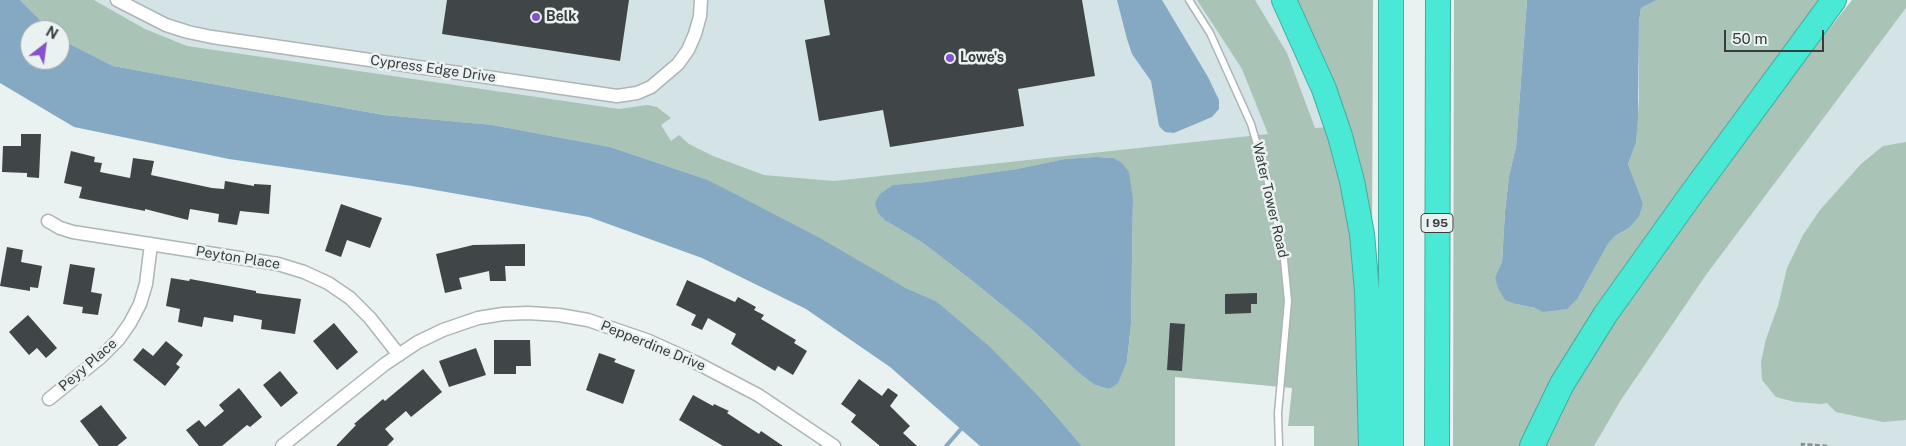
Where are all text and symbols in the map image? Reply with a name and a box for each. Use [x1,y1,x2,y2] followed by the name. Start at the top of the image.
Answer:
[546,9,576,25] place label: Belk
[530,11,542,23] marker: Belk
[20,20,70,70] north arrow
[1726,20,1826,52] scale bar
[43,23,61,43] text: N
[1732,30,1767,47] text: 50 m
[960,50,1004,66] place label: Lowe's
[369,52,497,86] street label: Cypress Edge Drive
[944,52,956,64] marker: Lowe's
[1249,141,1291,259] street label: Water Tower Road
[1421,214,1453,232] road number: I 95
[195,243,281,273] street label: Peyton Place
[598,317,708,375] street label: Pepperdine Drive
[56,335,120,395] street label: Peyy Place

